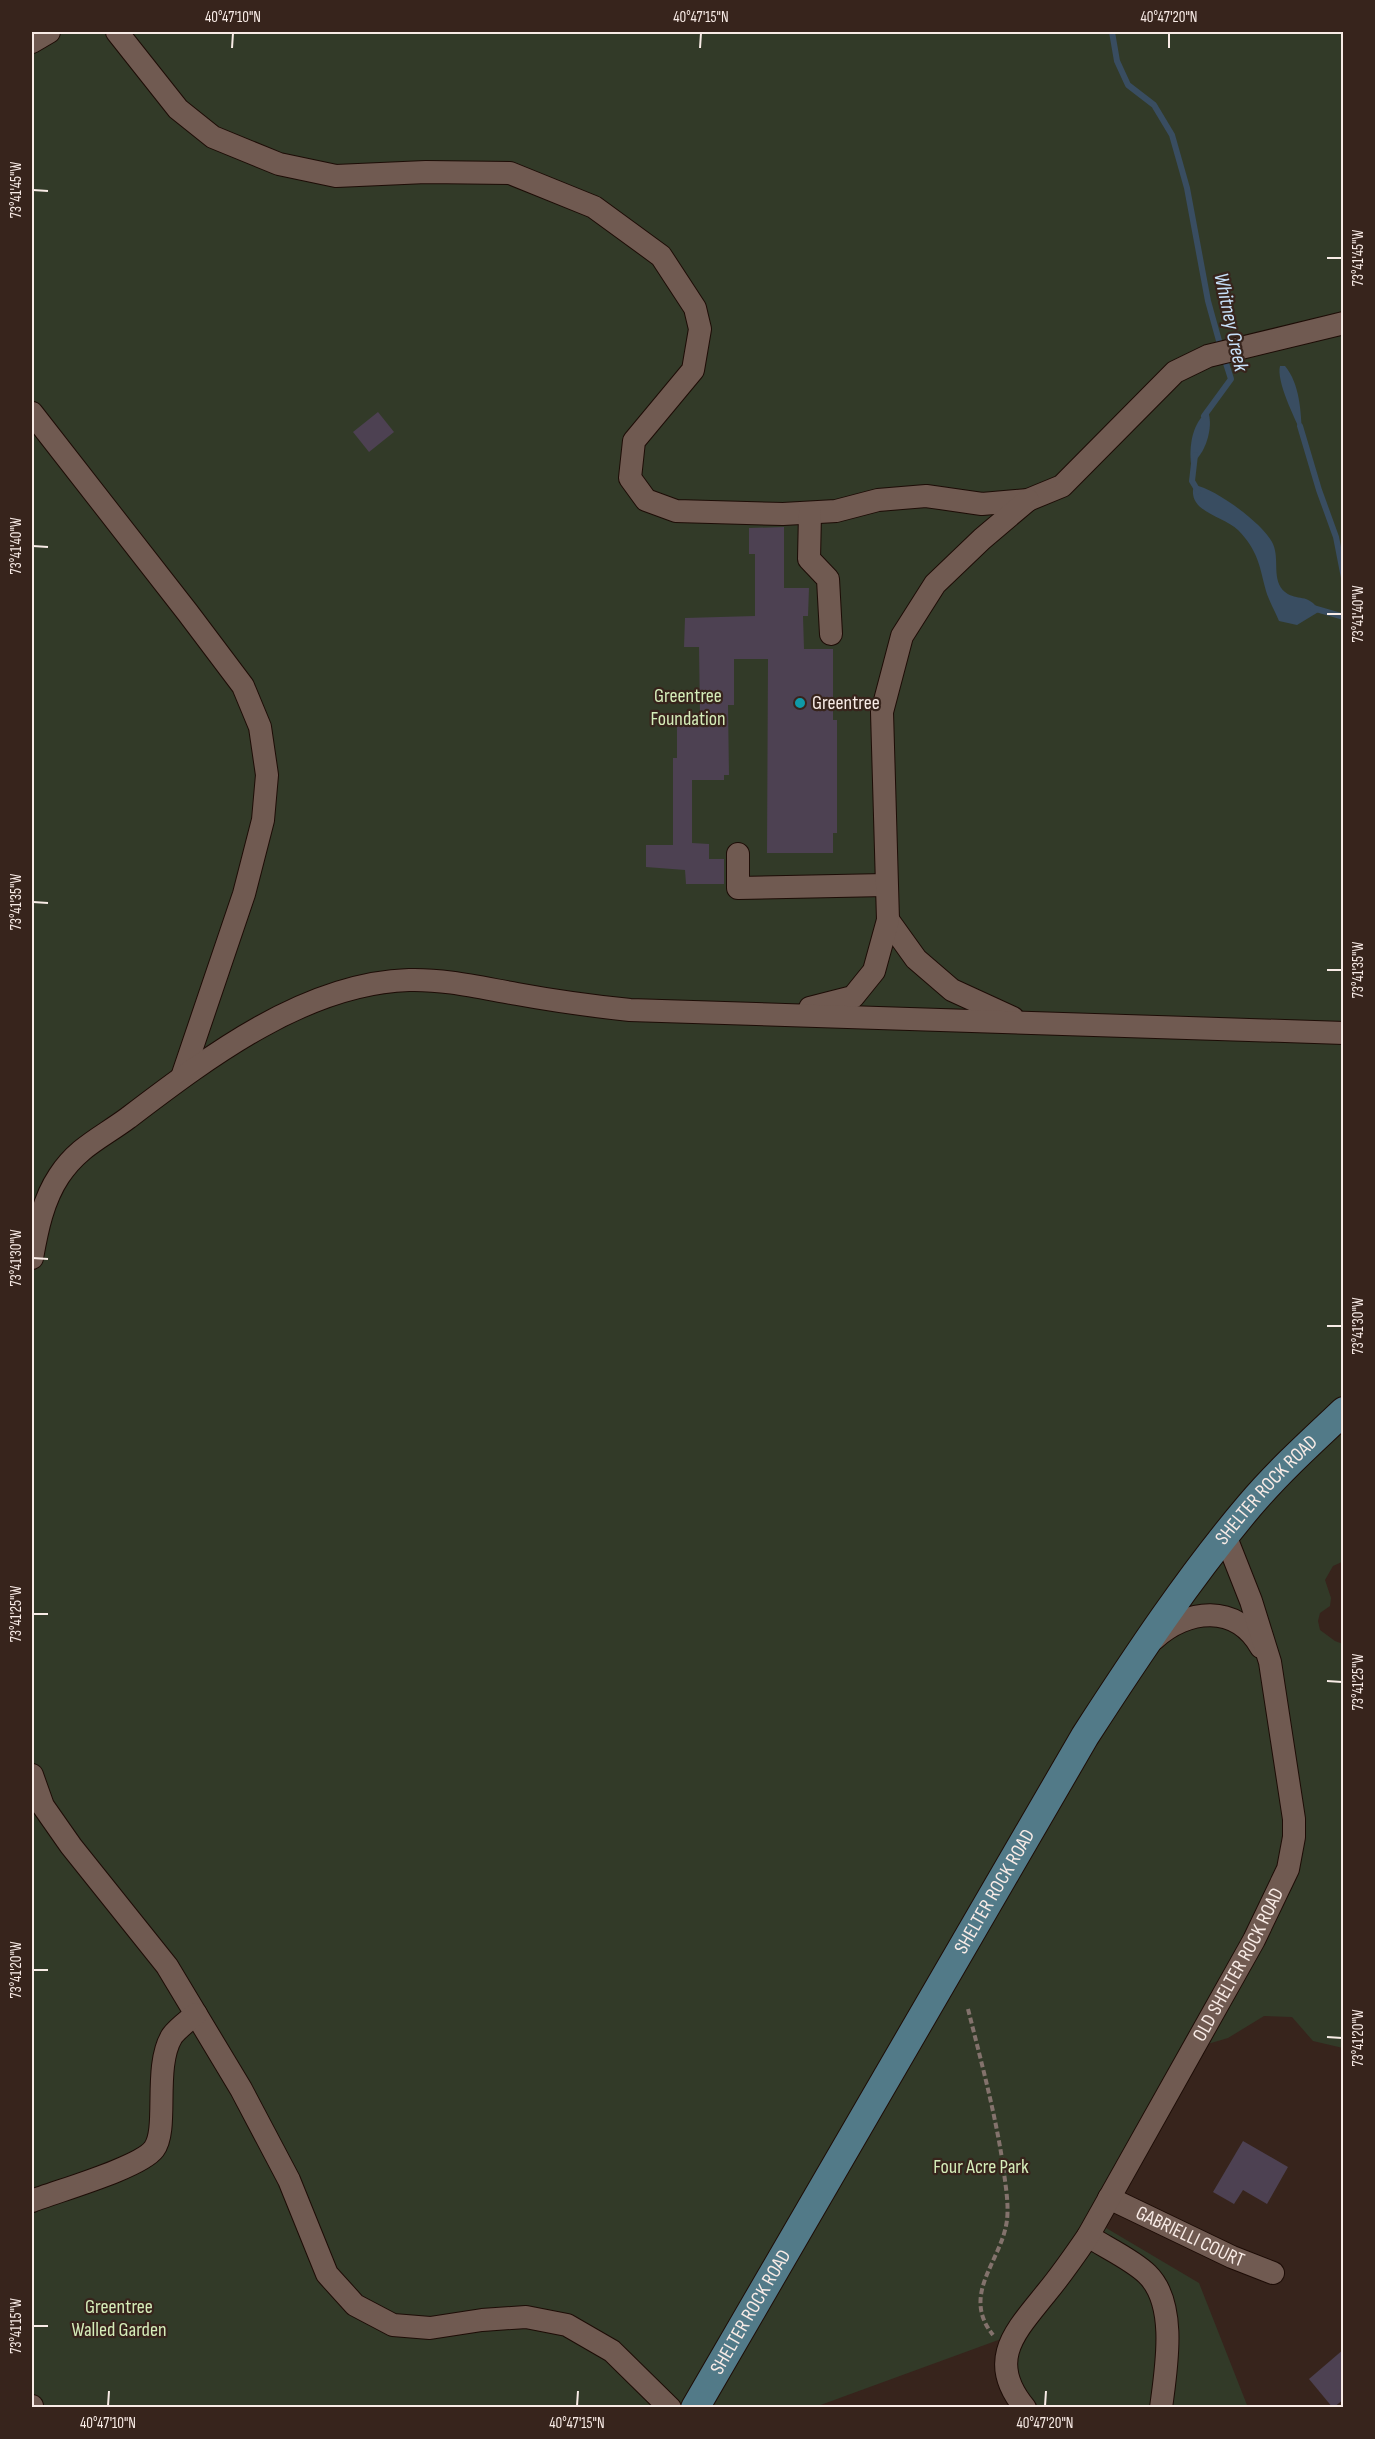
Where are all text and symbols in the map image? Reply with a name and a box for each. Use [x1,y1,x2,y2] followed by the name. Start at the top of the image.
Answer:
[205,8,261,27] text: 40°47'10"N
[673,8,729,27] text: 40°47'15"N
[1141,8,1197,27] text: 40°47'20"N
[7,162,26,218] text: 73°41'45"W
[1349,230,1368,286] text: 73°41'45"W
[1208,270,1254,375] water label: Whitney Creek
[7,517,26,575] text: 73°41'40"W
[1349,585,1368,643] text: 73°41'40"W
[650,684,726,731] park label: Greentree Foundation
[812,691,880,715] place label: Greentree
[793,696,807,710] marker: Greentree
[7,874,26,930] text: 73°41'35"W
[1349,942,1368,998] text: 73°41'35"W
[7,1229,26,1287] text: 73°41'30"W
[1349,1297,1368,1355] text: 73°41'30"W
[1210,1430,1322,1550] street label: SHELTER ROCK ROAD
[7,1586,26,1642] text: 73°41'25"W
[1349,1654,1368,1710] text: 73°41'25"W
[949,1825,1040,1958] street label: SHELTER ROCK ROAD
[1188,1884,1289,2046] street label: OLD SHELTER ROCK ROAD
[7,1941,26,1999] text: 73°41'20"W
[1349,2009,1368,2067] text: 73°41'20"W
[933,2155,1029,2179] park label: Four Acre Park
[1132,2201,1248,2273] street label: GABRIELLI COURT
[705,2245,796,2379] street label: SHELTER ROCK ROAD
[71,2295,167,2342] park label: Greentree Walled Garden
[7,2298,26,2354] text: 73°41'15"W
[80,2414,136,2433] text: 40°47'10"N
[549,2414,605,2433] text: 40°47'15"N
[1017,2414,1073,2433] text: 40°47'20"N

